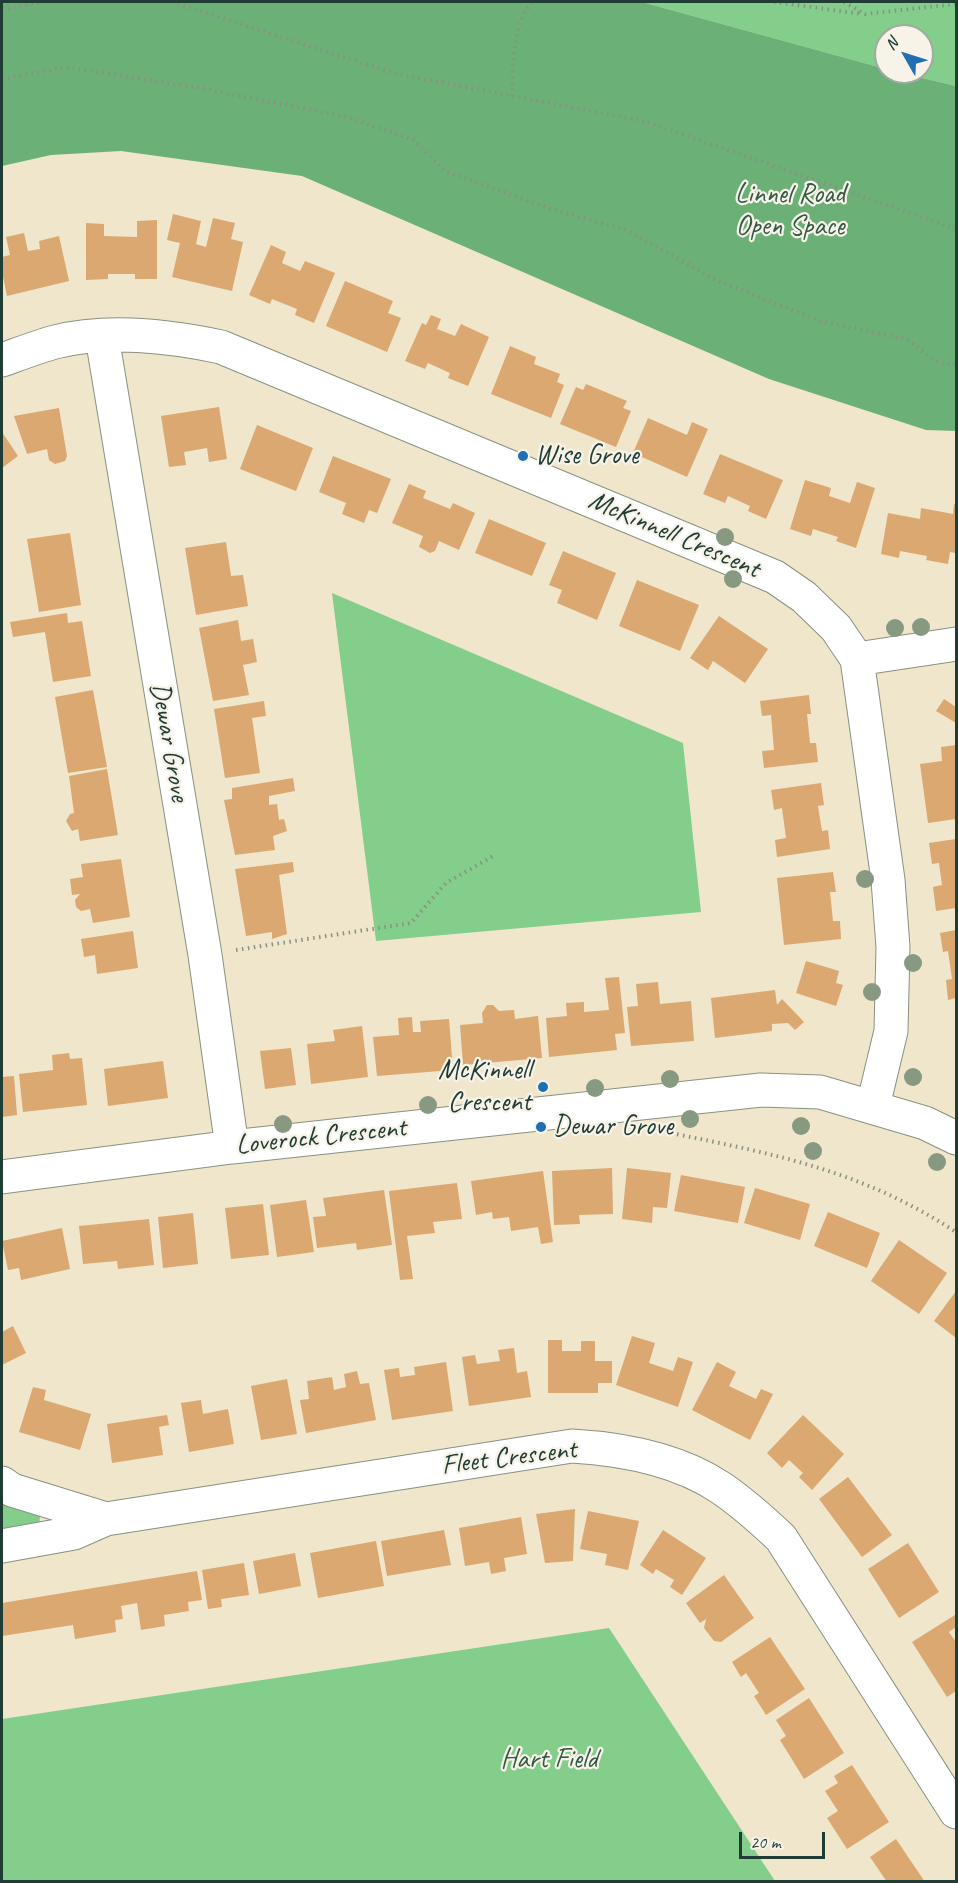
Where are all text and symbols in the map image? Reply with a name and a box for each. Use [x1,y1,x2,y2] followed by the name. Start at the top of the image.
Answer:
[874,24,934,84] north arrow
[881,34,902,54] text: N
[735,178,845,244] park label: Linnel Road Open Space
[535,439,639,473] place label: Wise Grove
[516,449,530,463] marker: Wise Grove
[583,484,765,586] street label: McKinnell Crescent
[142,680,196,804] street label: Dewar Grove
[438,1054,531,1120] place label: McKinnell Crescent
[536,1080,550,1094] marker: McKinnell Crescent
[553,1110,673,1144] place label: Dewar Grove
[234,1111,408,1163] street label: Loverock Crescent
[534,1120,548,1134] marker: Dewar Grove
[440,1433,578,1483] street label: Fleet Crescent
[500,1743,598,1777] park label: Hart Field
[742,1820,828,1858] scale bar
[750,1831,781,1853] text: 20 m

